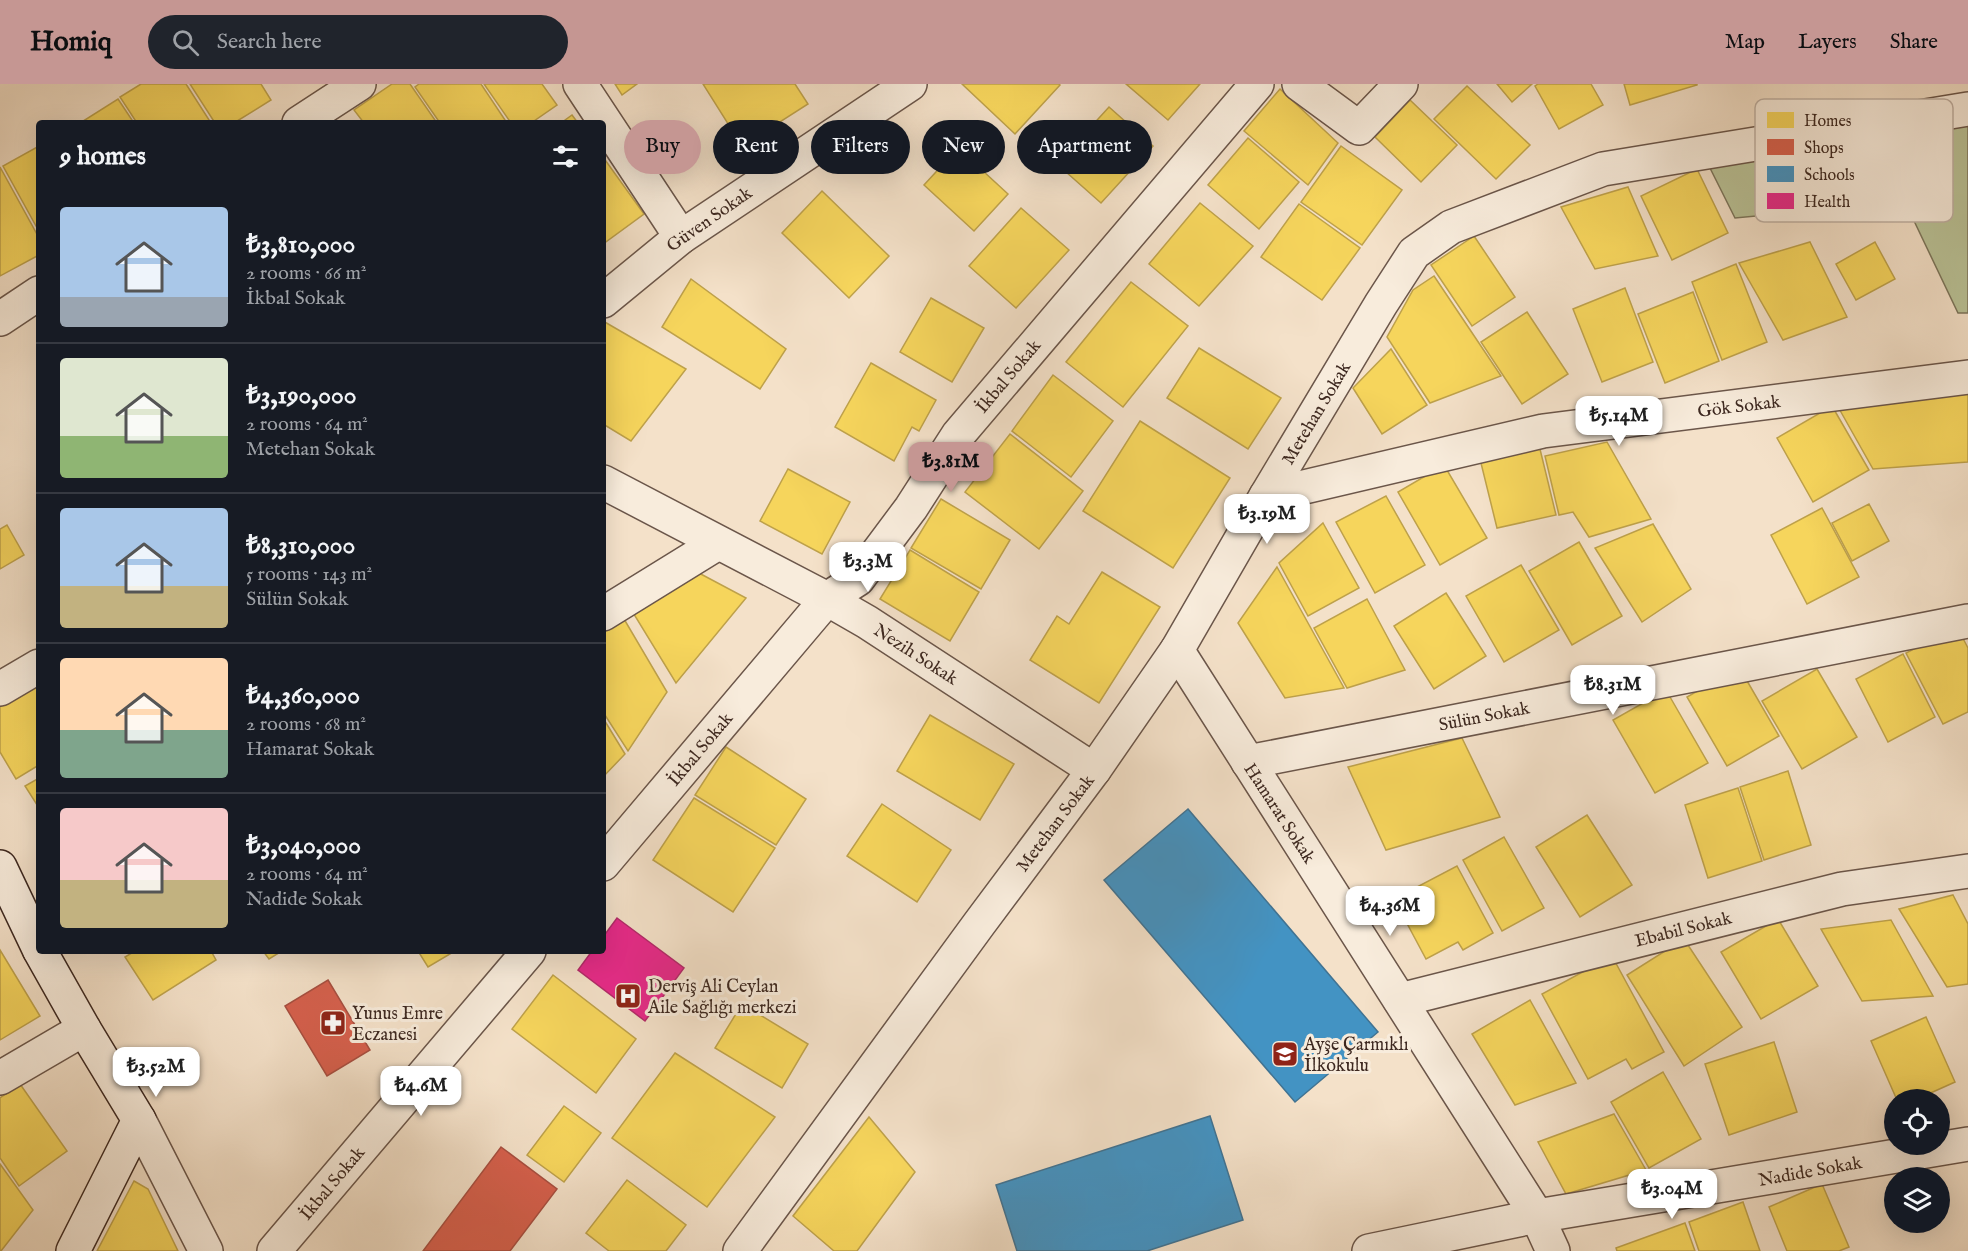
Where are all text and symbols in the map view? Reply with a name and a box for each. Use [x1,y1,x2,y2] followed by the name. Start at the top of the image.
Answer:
[148,15,568,69] search box
[30,25,112,60] text: Homiq
[169,26,202,59] icon: search
[217,28,322,56] text: Search here
[1725,29,1765,56] text: Map
[1798,29,1857,56] text: Layers
[1890,29,1938,56] text: Share
[1755,99,1953,222] legend
[1804,112,1852,132] text: Homes
[624,120,701,174] chip: Buy
[713,120,799,174] chip: Rent
[811,120,910,174] chip: Filters
[922,120,1005,174] chip: New
[1017,120,1152,174] chip: Apartment
[1804,139,1844,159] text: Shops
[60,140,146,173] text: 9 homes
[549,140,582,173] icon: filters
[1804,166,1855,186] text: Schools
[663,182,757,258] street label: Güven Sokak
[1804,193,1851,213] text: Health
[246,228,355,261] text: ₺3,810,000
[108,231,180,303] icon: home
[246,261,367,286] text: 2 rooms · 66 m²
[246,286,345,311] text: İkbal Sokak
[971,334,1047,419] street label: İkbal Sokak
[1277,358,1357,470] street label: Metehan Sokak
[246,379,357,412] text: ₺3,190,000
[108,382,180,454] icon: home
[1696,391,1782,424] street label: Gök Sokak
[1570,396,1668,447] pin: ₺5.14M
[1589,403,1649,428] text: ₺5.14M
[246,412,368,437] text: 2 rooms · 64 m²
[246,437,375,462] text: Metehan Sokak
[902,442,1000,493] pin: ₺3.81M
[922,449,980,474] text: ₺3.81M
[1218,494,1316,545] pin: ₺3.19M
[1238,501,1296,526] text: ₺3.19M
[246,529,355,562] text: ₺8,310,000
[108,532,180,604] icon: home
[826,542,910,593] pin: ₺3.3M
[843,549,893,574] text: ₺3.3M
[246,562,372,587] text: 5 rooms · 143 m²
[246,587,348,612] text: Sülün Sokak
[869,619,962,691] street label: Nezih Sokak
[1564,665,1662,716] pin: ₺8.31M
[1584,672,1642,697] text: ₺8.31M
[246,679,360,712] text: ₺4,360,000
[108,682,180,754] icon: home
[1437,697,1532,738] street label: Sülün Sokak
[663,707,739,792] street label: İkbal Sokak
[246,712,366,737] text: 2 rooms · 68 m²
[246,737,374,762] text: Hamarat Sokak
[1238,759,1320,869] street label: Hamarat Sokak
[1012,770,1101,877] street label: Metehan Sokak
[246,829,361,862] text: ₺3,040,000
[108,832,180,904] icon: home
[246,862,368,887] text: 2 rooms · 64 m²
[1341,886,1439,937] pin: ₺4.36M
[246,887,363,912] text: Nadide Sokak
[1360,893,1420,918] text: ₺4.36M
[1633,907,1735,954] street label: Ebabil Sokak
[647,976,797,1020] place label: Derviş Ali Ceylan Aile Sağlığı merkezi
[613,981,643,1011] hospital icon: Derviş Ali Ceylan Aile Sağlığı merkezi
[352,1003,443,1047] place label: Yunus Emre Eczanesi
[318,1008,348,1038] pharmacy icon: Yunus Emre Eczanesi
[1303,1034,1409,1078] place label: Ayşe Çarmıklı İlkokulu
[1270,1039,1300,1069] school or university icon: Ayşe Çarmıklı İlkokulu
[107,1047,205,1098] pin: ₺3.52M
[127,1054,185,1079] text: ₺3.52M
[379,1066,463,1117] pin: ₺4.6M
[394,1073,448,1098] text: ₺4.6M
[1884,1089,1950,1233] map controls
[1884,1089,1950,1155] button: locate
[295,1141,371,1226] street label: İkbal Sokak
[1757,1152,1864,1193] street label: Nadide Sokak
[1884,1167,1950,1233] button: layers
[1623,1169,1721,1220] pin: ₺3.04M
[1641,1176,1703,1201] text: ₺3.04M

